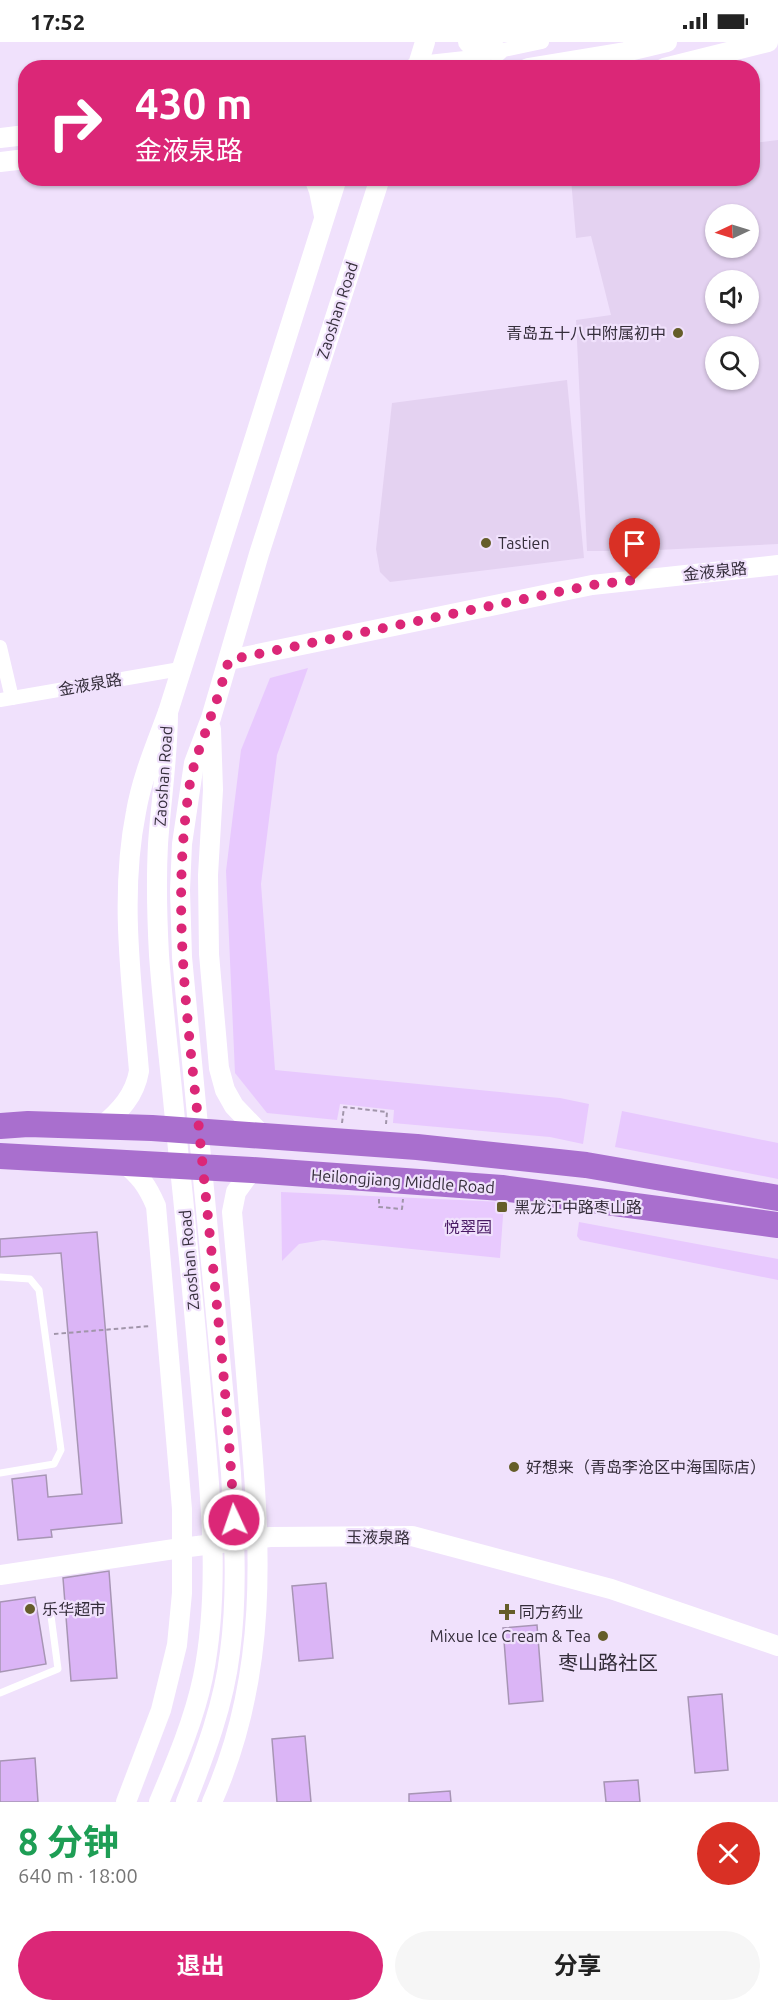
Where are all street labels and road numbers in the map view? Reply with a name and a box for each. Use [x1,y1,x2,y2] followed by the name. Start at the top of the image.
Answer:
[313,259,361,361] street label: Zaoshan Road
[682,559,748,583] street label: 金液泉路
[57,670,123,698] street label: 金液泉路
[151,725,175,827] street label: Zaoshan Road
[311,1166,495,1196] street label: Heilongjiang Middle Road
[176,1209,202,1311] street label: Zaoshan Road
[346,1527,410,1547] street label: 玉液泉路

